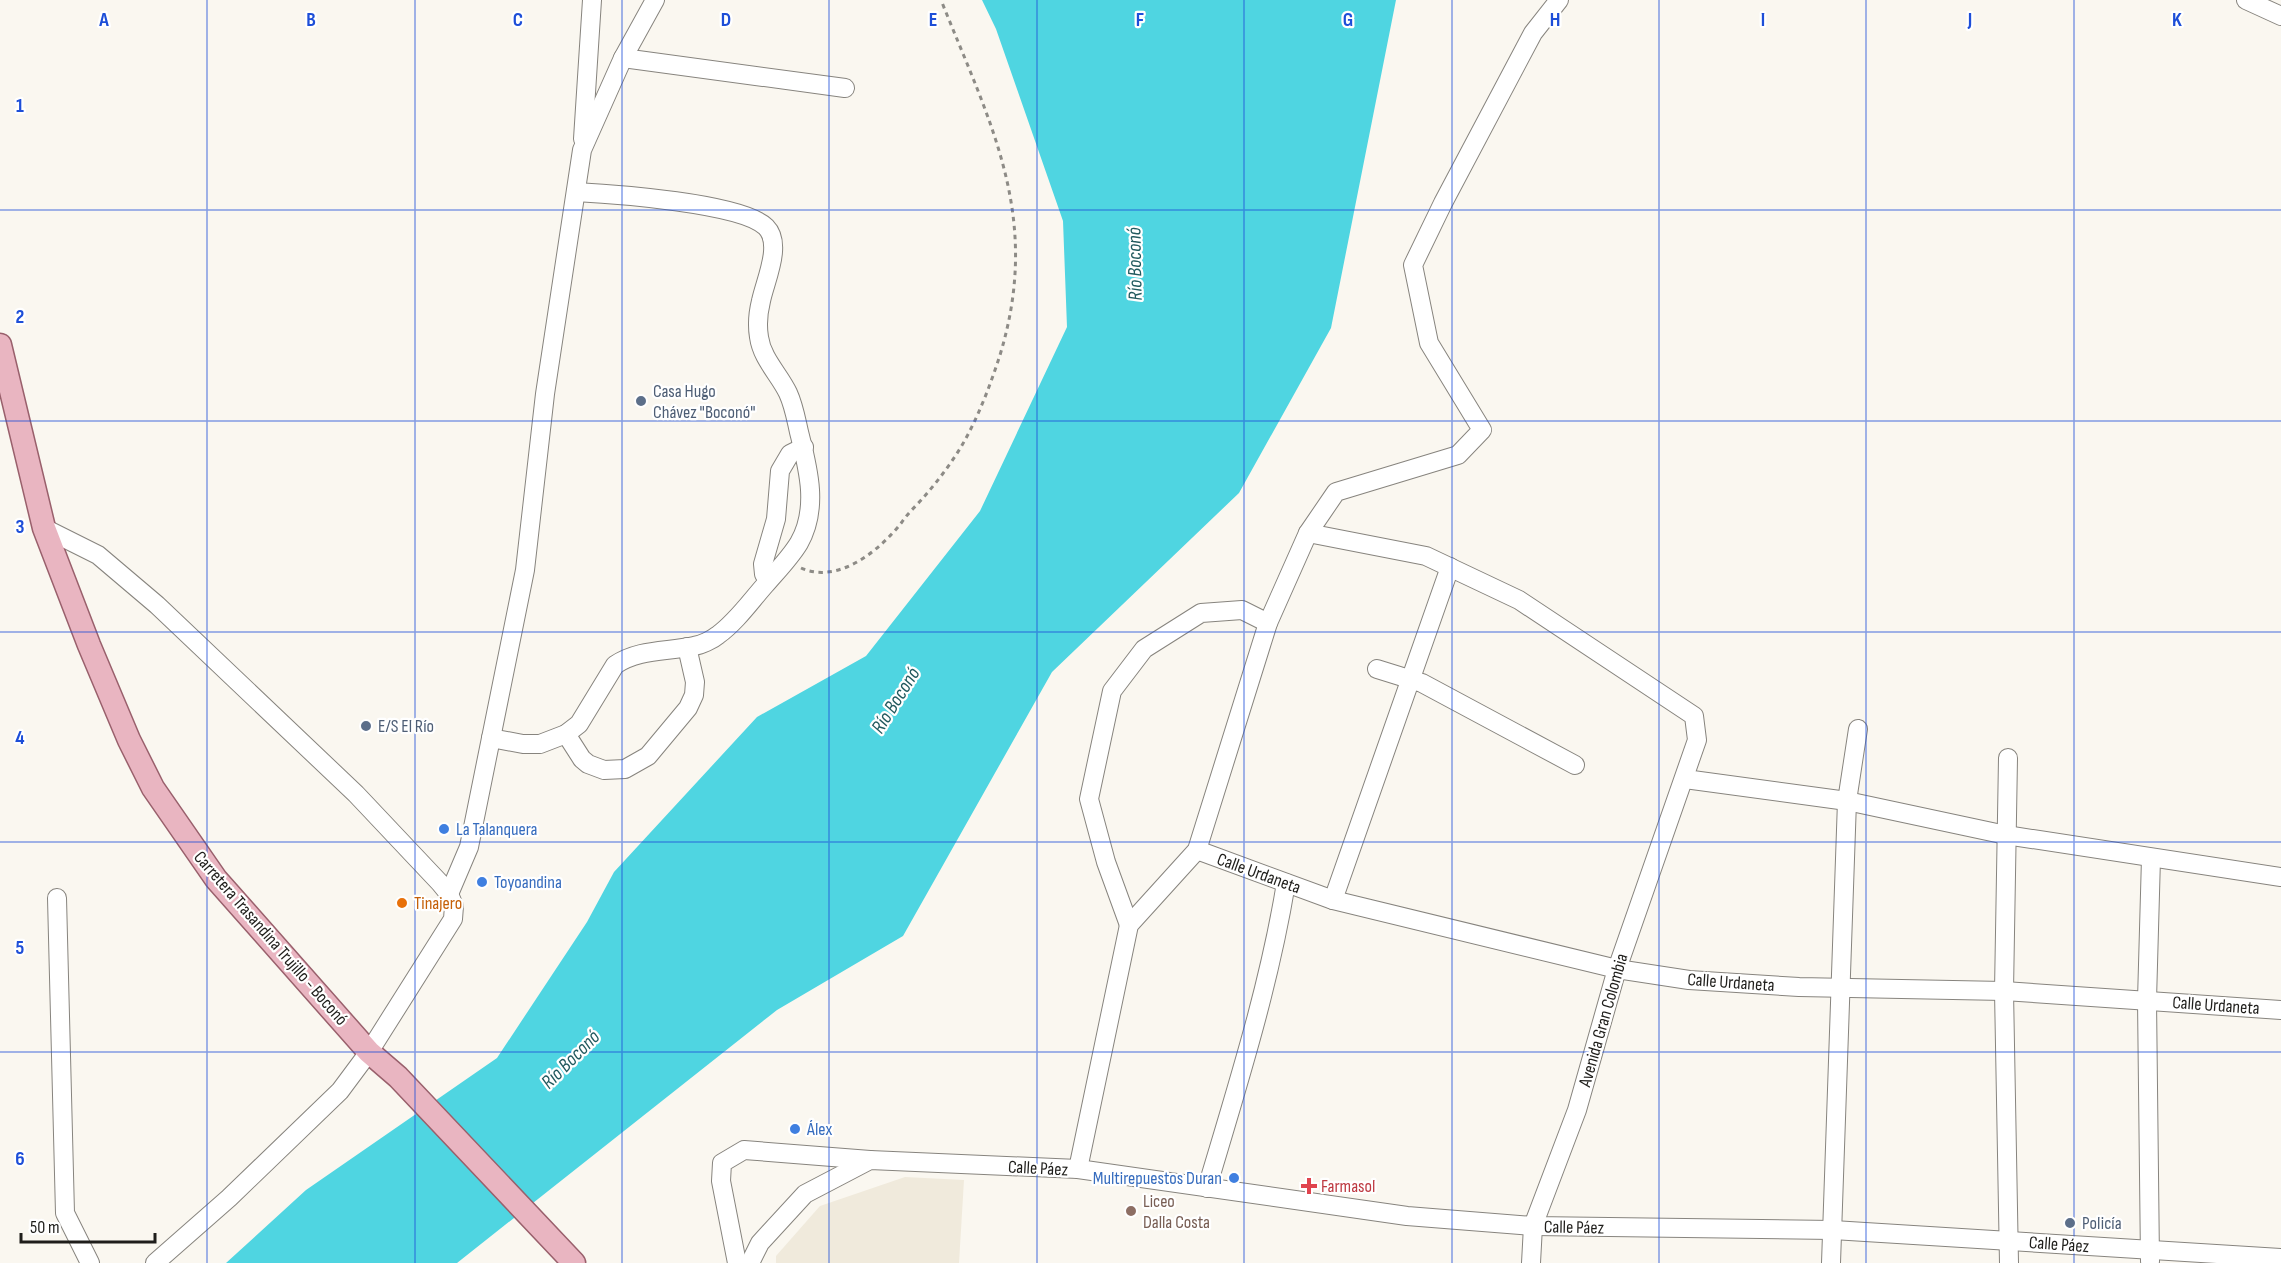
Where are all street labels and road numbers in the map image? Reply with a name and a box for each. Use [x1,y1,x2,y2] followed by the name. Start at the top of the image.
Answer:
[189,847,352,1030] street label: Carretera Trasandina Trujillo - Boconó
[1214,849,1304,898] street label: Calle Urdaneta
[1574,951,1633,1090] street label: Avenida Gran Colombia
[1687,969,1775,996] street label: Calle Urdaneta
[2172,992,2260,1019] street label: Calle Urdaneta
[1007,1156,1069,1181] street label: Calle Páez
[1544,1216,1605,1239] street label: Calle Páez
[2028,1232,2090,1257] street label: Calle Páez

